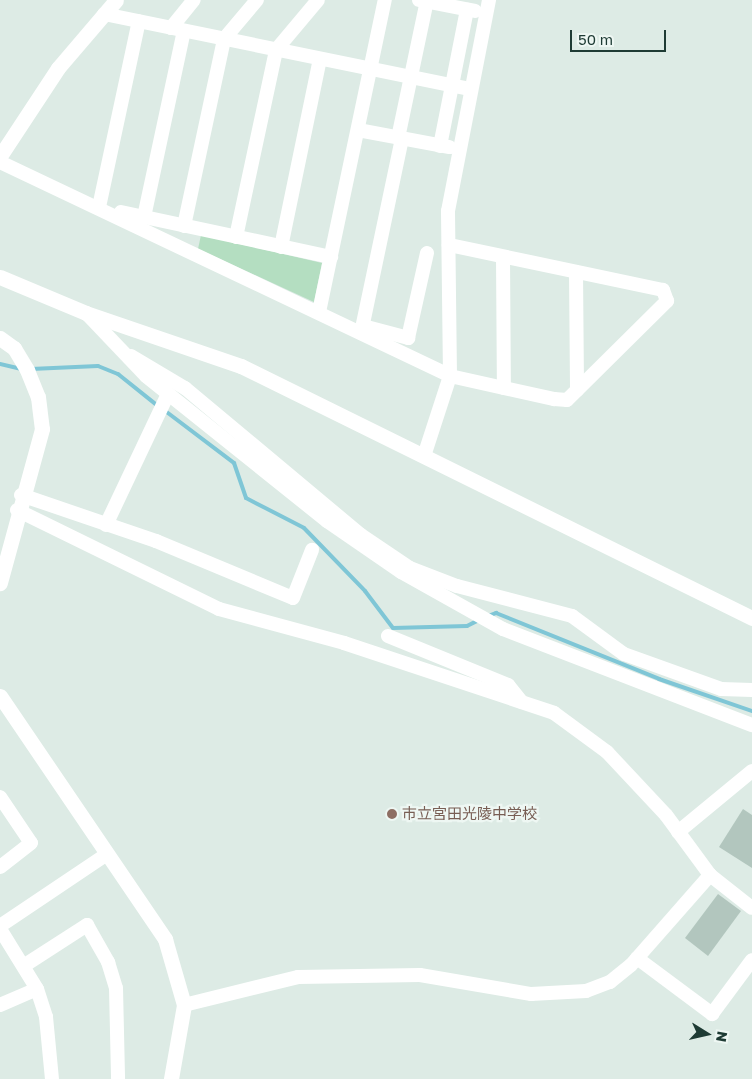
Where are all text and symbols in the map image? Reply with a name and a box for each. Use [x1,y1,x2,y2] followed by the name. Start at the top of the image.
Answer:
[572,20,668,52] scale bar
[578,30,613,48] text: 50 m
[402,805,537,823] place label: 市立宮田光陵中学校
[386,808,398,820] marker: 市立宮田光陵中学校
[682,1009,732,1059] north arrow
[713,1030,732,1043] text: N

